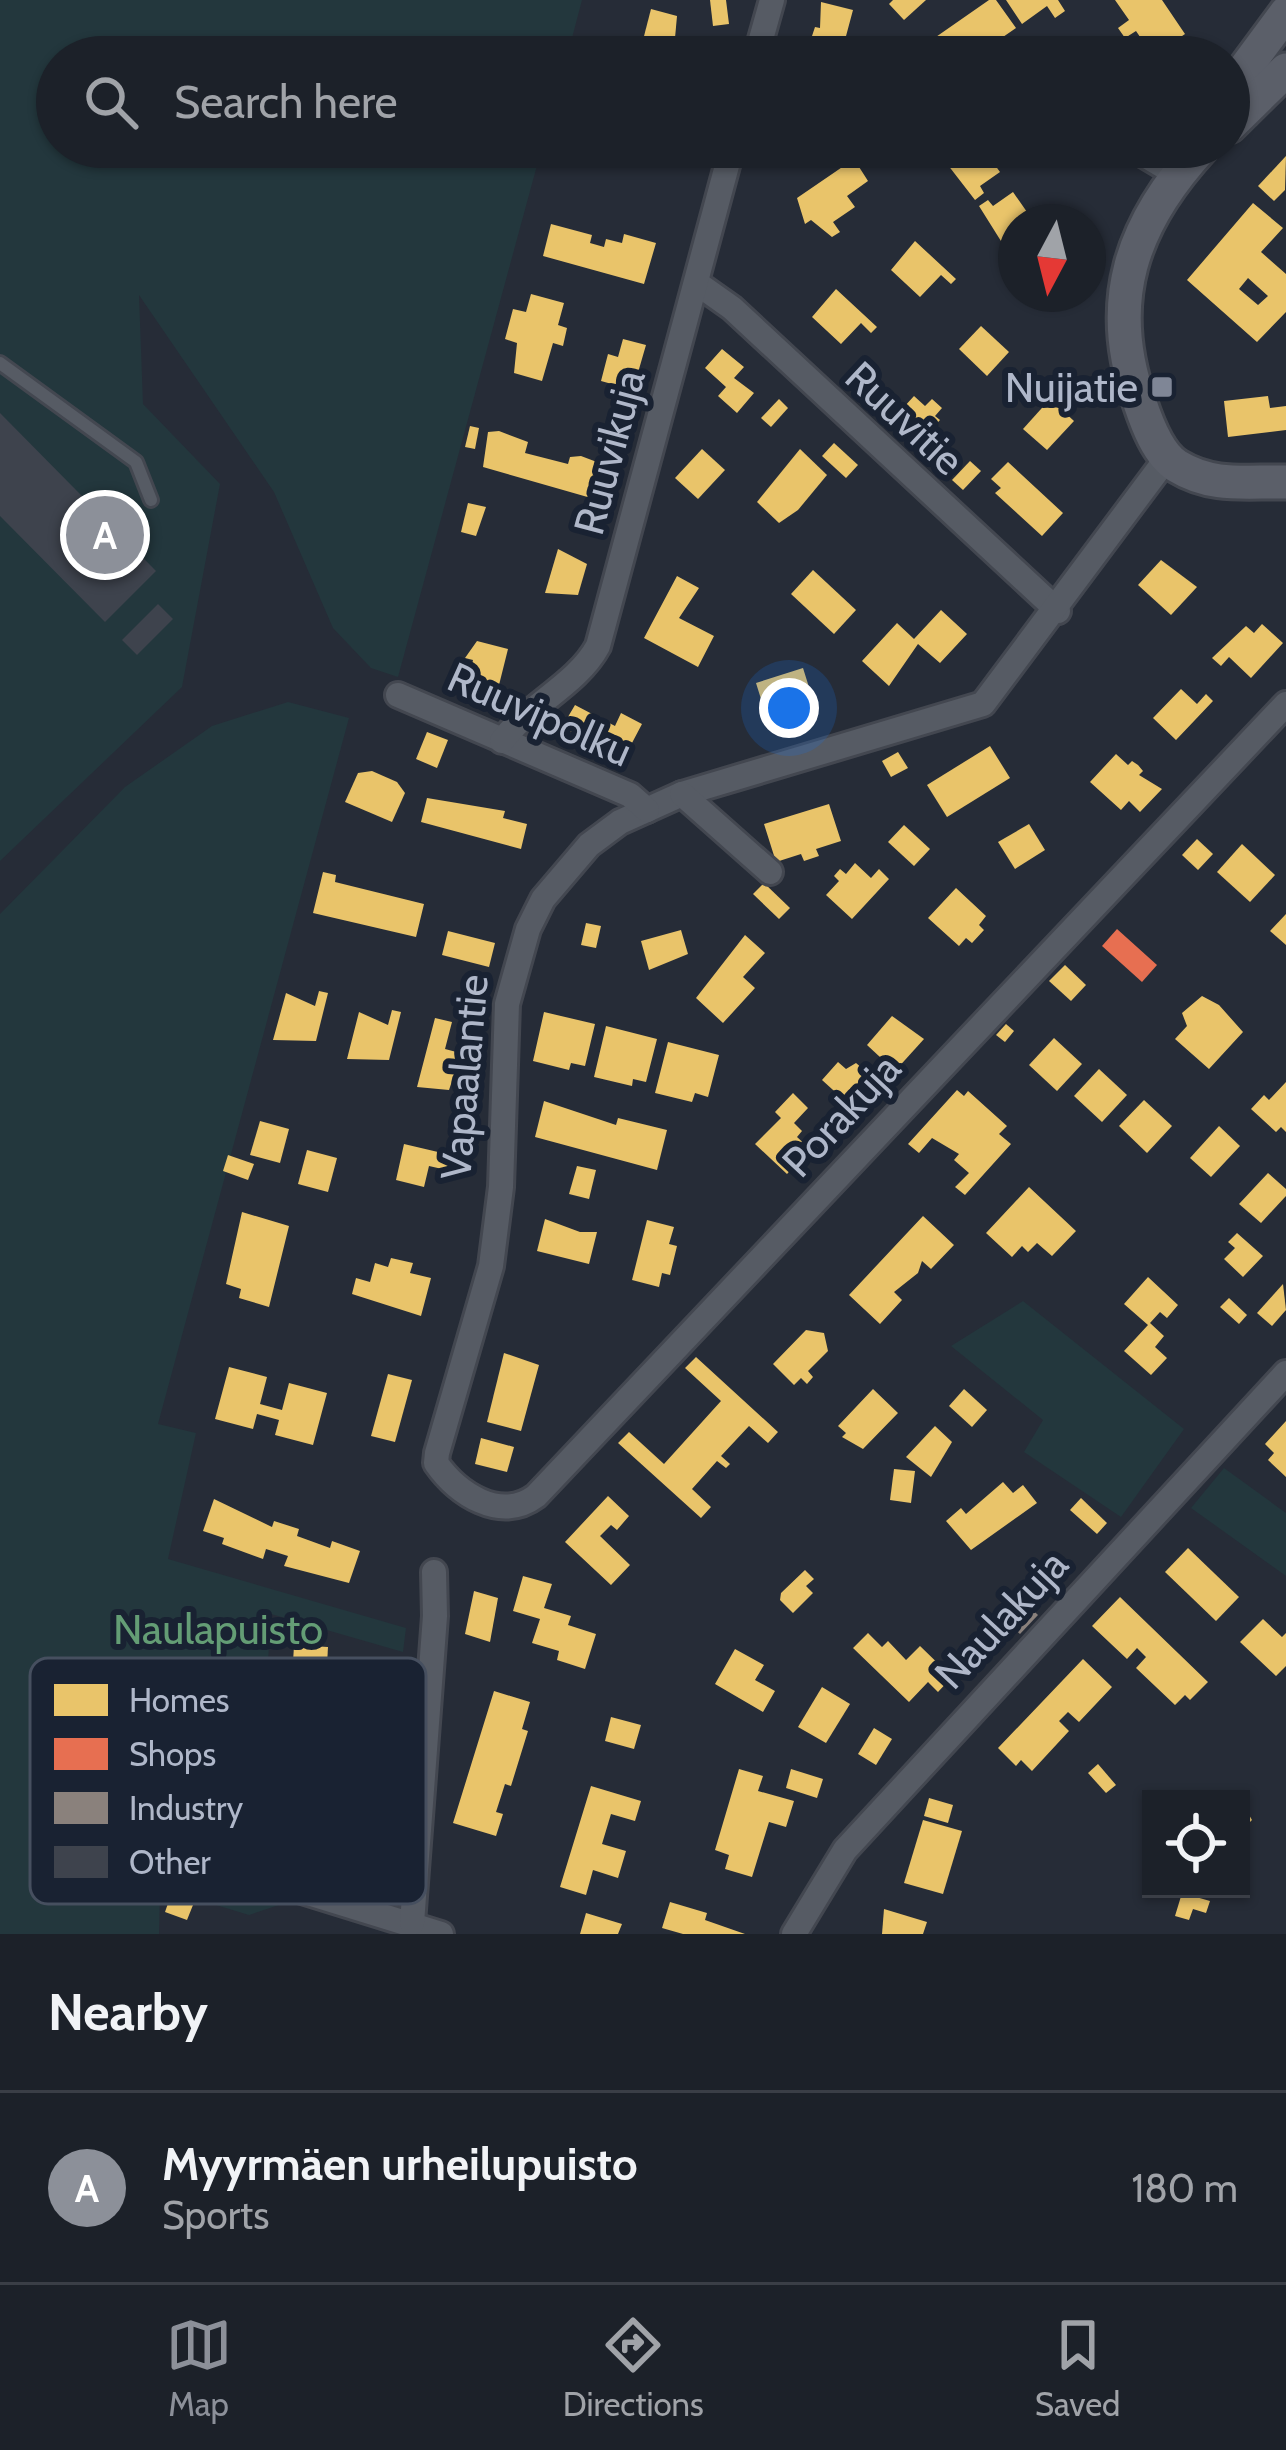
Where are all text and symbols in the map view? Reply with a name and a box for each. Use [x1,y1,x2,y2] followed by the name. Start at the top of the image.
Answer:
[36,36,1250,168] search box
[78,69,144,135] icon: search
[174,75,398,129] text: Search here
[998,204,1106,312] north arrow
[835,350,975,486] street label: Ruuvitie
[1005,361,1138,413] place label: Nuijatie
[562,364,656,540] street label: Ruuvikuja
[1149,374,1175,400] marker: Nuijatie
[66,490,144,580] pin: A
[440,650,640,778] street label: Ruuvipolku
[759,678,819,738] your location
[429,972,499,1182] street label: Vapaalantie
[771,1043,911,1187] street label: Porakuja
[924,1539,1078,1699] street label: Naulakuja
[113,1603,323,1655] park label: Naulapuisto
[30,1658,426,1904] legend
[129,1680,230,1720] text: Homes
[129,1734,216,1774] text: Shops
[129,1788,243,1828] text: Industry
[1142,1790,1250,1898] map controls
[1142,1790,1250,1898] button: locate
[129,1842,211,1882] text: Other
[48,1981,208,2043] text: Nearby
[162,2137,638,2191] text: Myyrmäen urheilupuisto
[75,2164,99,2212] text: A
[1131,2164,1238,2212] text: 180 m
[162,2191,269,2239] text: Sports
[166,2312,232,2424] tab: Map
[563,2312,704,2424] tab: Directions
[1035,2312,1120,2424] tab: Saved

